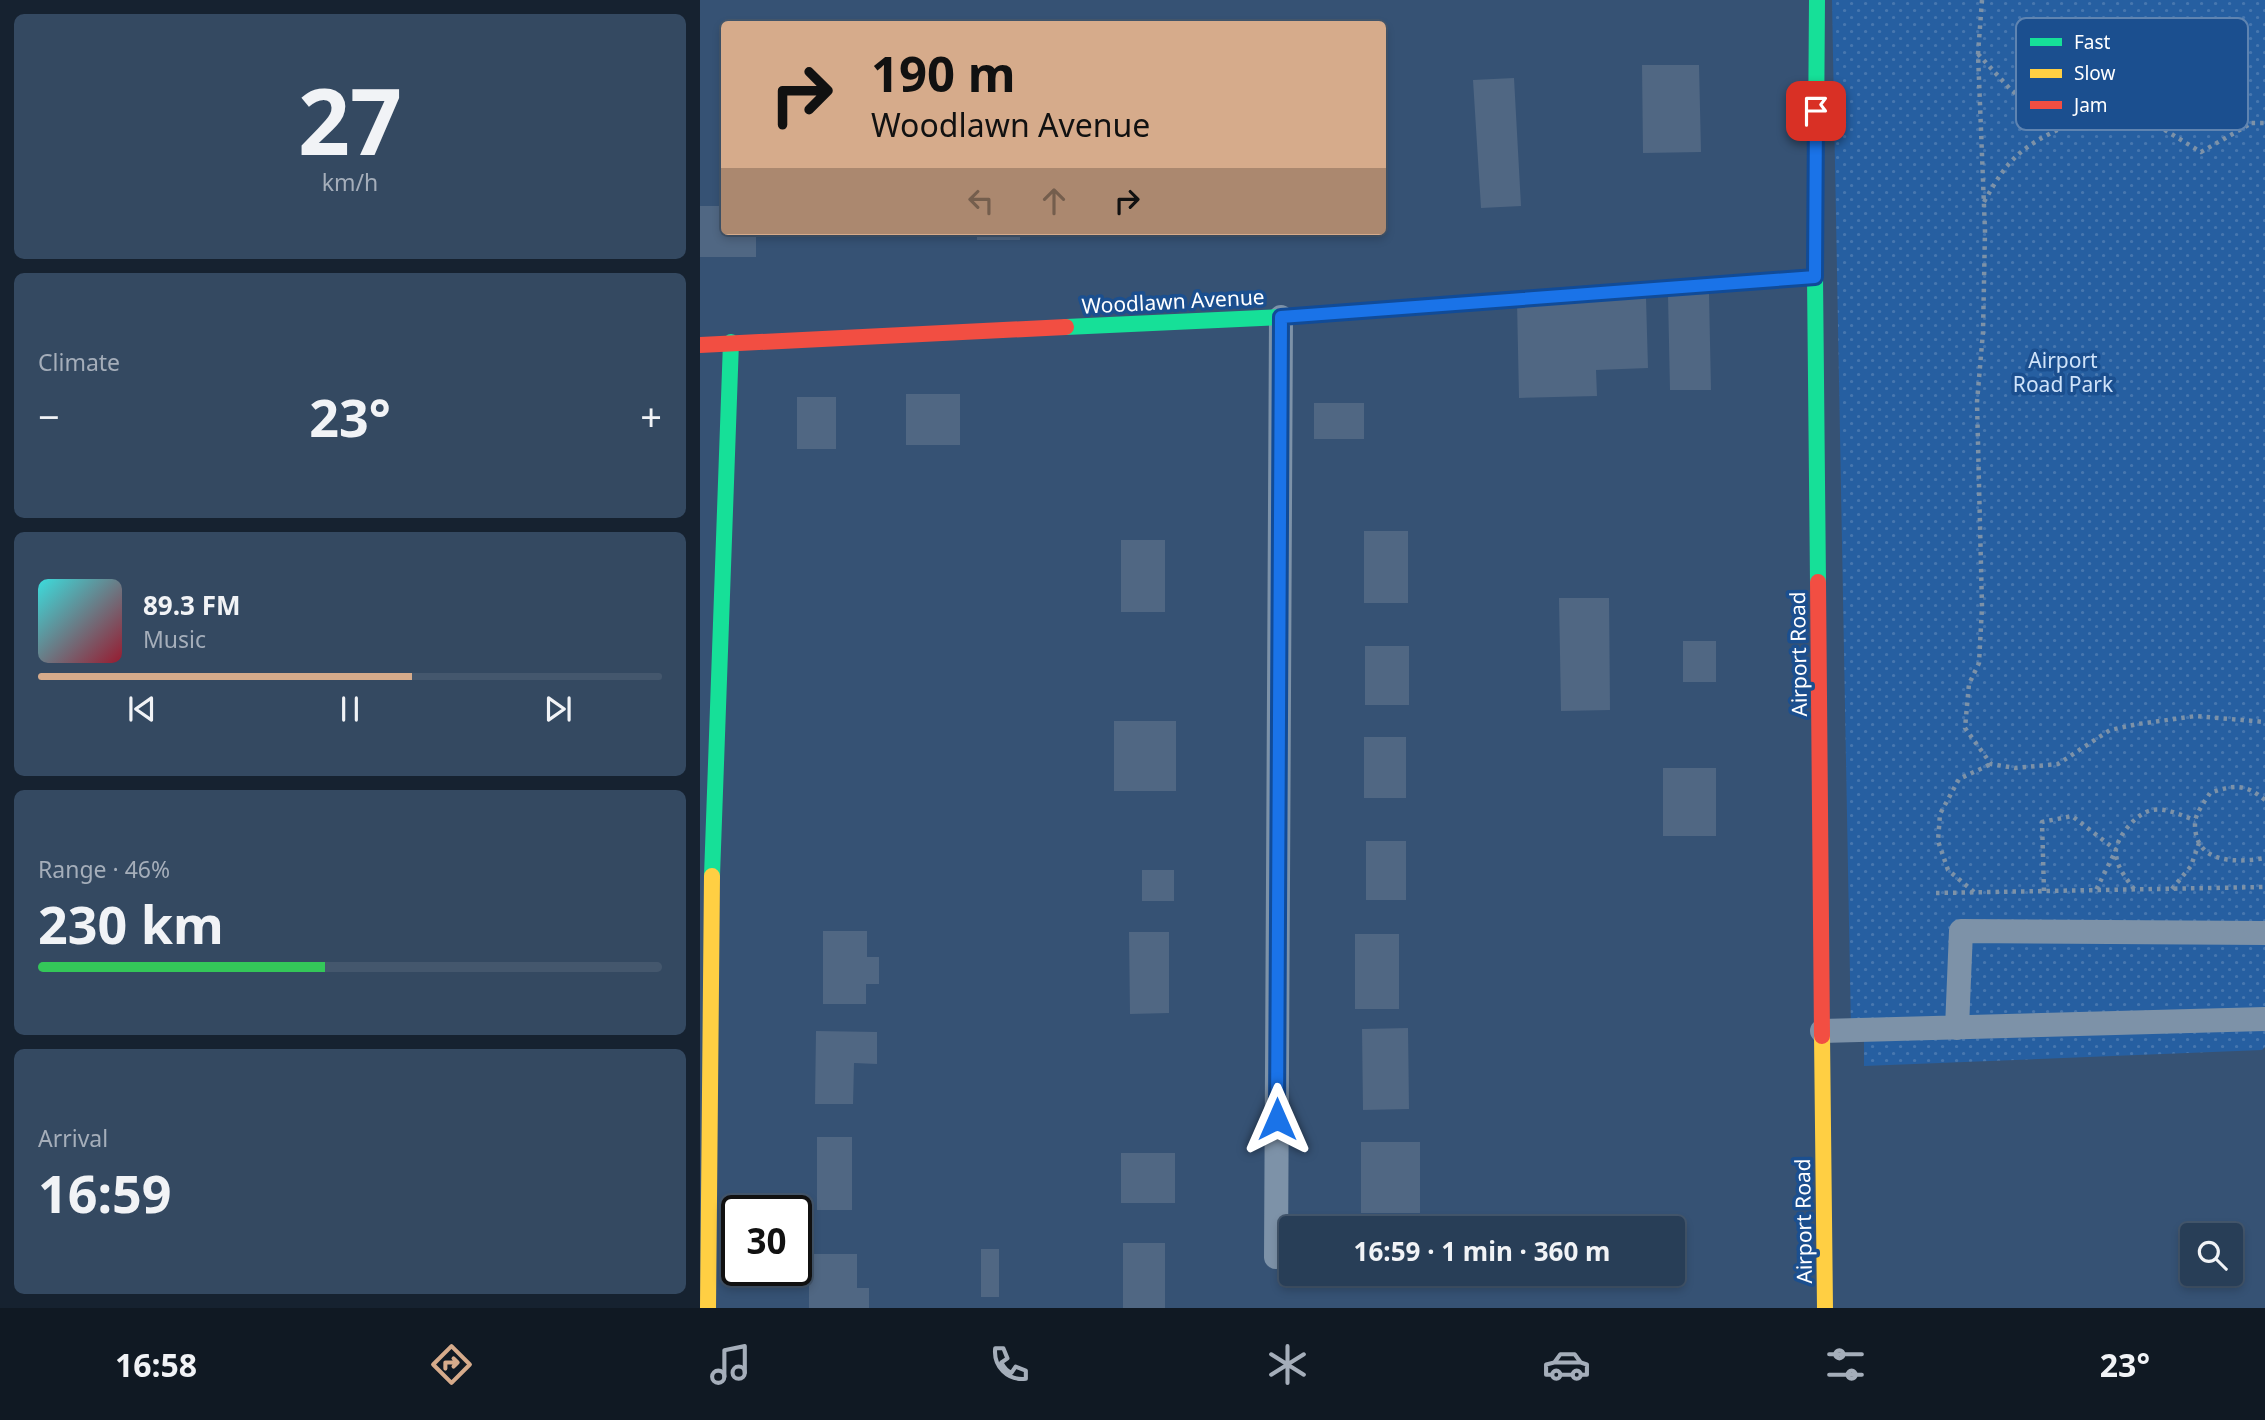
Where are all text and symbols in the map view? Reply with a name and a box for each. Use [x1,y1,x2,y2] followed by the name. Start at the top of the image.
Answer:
[2016,18,2248,130] legend
[2074,29,2111,55] text: Fast
[871,40,1016,106] text: 190 m
[756,49,847,140] icon: right
[298,58,402,182] text: 27
[2074,60,2115,86] text: Slow
[1786,81,1846,141] pin
[1797,92,1835,130] icon: arrive
[2072,92,2108,118] text: Jam
[871,103,1150,146] text: Woodlawn Avenue
[322,166,378,198] text: km/h
[962,182,1000,220] icon: left
[1035,182,1073,220] icon: ahead
[1108,182,1146,220] icon: right
[1081,282,1265,320] street label: Woodlawn Avenue
[38,346,120,378] text: Climate
[2013,346,2114,398] park label: Airport Road Park
[309,381,391,452] text: 23°
[38,390,60,442] text: −
[640,390,662,442] text: +
[143,587,240,623] text: 89.3 FM
[1783,591,1813,717] street label: Airport Road
[143,623,206,655] text: Music
[123,690,161,728] icon: previous
[331,690,369,728] icon: pause
[539,690,577,728] icon: next
[38,853,170,885] text: Range · 46%
[38,888,224,959] text: 230 km
[1240,1082,1314,1156] position arrow
[38,1122,108,1154] text: Arrival
[38,1157,172,1228] text: 16:59
[1788,1158,1818,1284] street label: Airport Road
[721,1195,812,1286] speed limit sign: 30
[2180,1223,2243,1286] map controls
[2180,1223,2243,1286] button: search
[1354,1233,1610,1269] text: 16:59 · 1 min · 360 m
[427,1340,476,1389] icon: directions
[706,1340,755,1389] icon: music
[985,1340,1034,1389] icon: phone
[1263,1340,1312,1389] icon: climate
[1542,1340,1591,1389] icon: car
[1821,1340,1870,1389] icon: filters
[115,1343,197,1386] text: 16:58
[2100,1343,2150,1386] text: 23°

